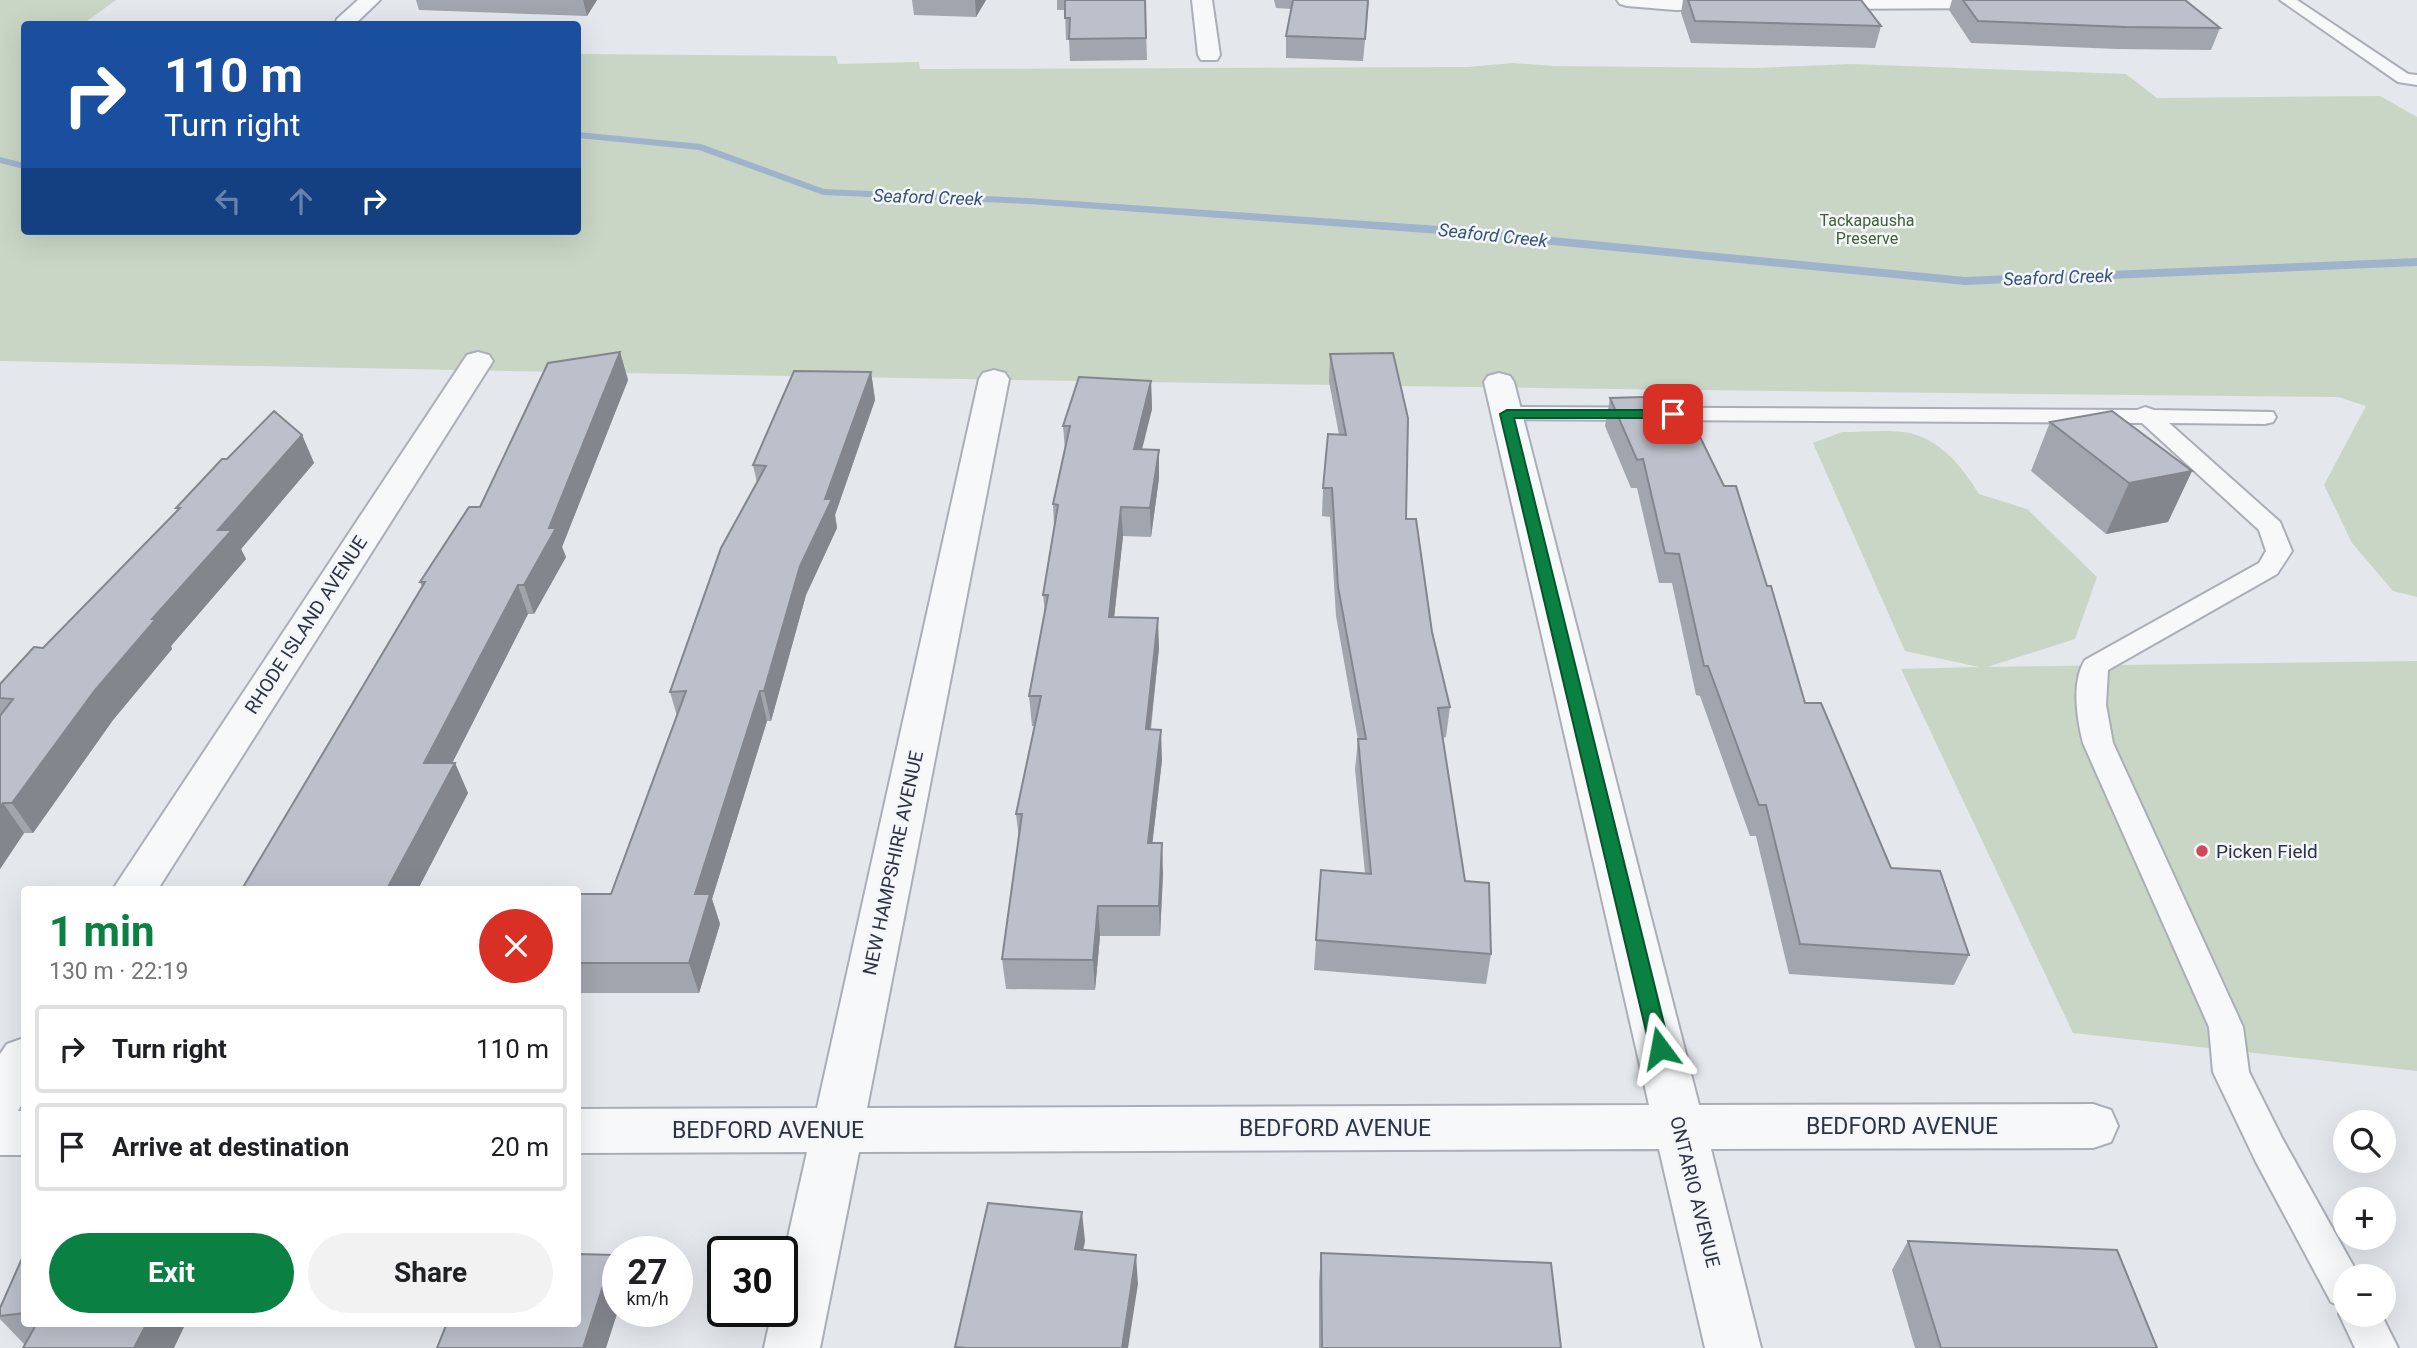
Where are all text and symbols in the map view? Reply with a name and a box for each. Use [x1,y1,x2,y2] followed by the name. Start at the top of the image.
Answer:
[164,47,303,104] text: 110 m
[49,49,140,140] icon: right
[164,106,300,144] text: Turn right
[209,182,247,220] icon: left
[282,182,320,220] icon: ahead
[355,182,393,220] icon: right
[873,185,984,209] water label: Seaford Creek
[1820,211,1914,248] park label: Tackapausha Preserve
[1437,219,1550,251] water label: Seaford Creek
[2003,265,2114,289] water label: Seaford Creek
[1643,384,1703,444] pin
[1654,395,1692,433] icon: arrive
[240,532,372,718] street label: RHODE ISLAND AVENUE
[858,748,928,977] street label: NEW HAMPSHIRE AVENUE
[2216,840,2318,863] place label: Picken Field
[2194,843,2210,859] marker: Picken Field
[49,907,155,956] text: 1 min
[479,909,553,983] button: close
[49,958,188,985] text: 130 m · 22:19
[1623,1011,1697,1085] position arrow
[53,1030,91,1068] icon: right
[112,1034,227,1064] text: Turn right
[476,1034,549,1064] text: 110 m
[2333,1110,2396,1327] map controls
[2333,1110,2396,1173] button: search
[1806,1113,1998,1140] street label: BEDFORD AVENUE
[1665,1114,1725,1270] street label: ONTARIO AVENUE
[1239,1115,1431,1142] street label: BEDFORD AVENUE
[672,1117,864,1144] street label: BEDFORD AVENUE
[53,1128,91,1166] icon: arrive
[112,1132,349,1162] text: Arrive at destination
[491,1132,549,1162] text: 20 m
[2333,1187,2396,1250] button: +
[49,1233,294,1313] button: Exit
[308,1233,553,1313] button: Share
[707,1236,798,1327] speed limit sign: 30
[627,1252,668,1293] text: 27
[2333,1264,2396,1327] button: −
[626,1288,669,1309] text: km/h

